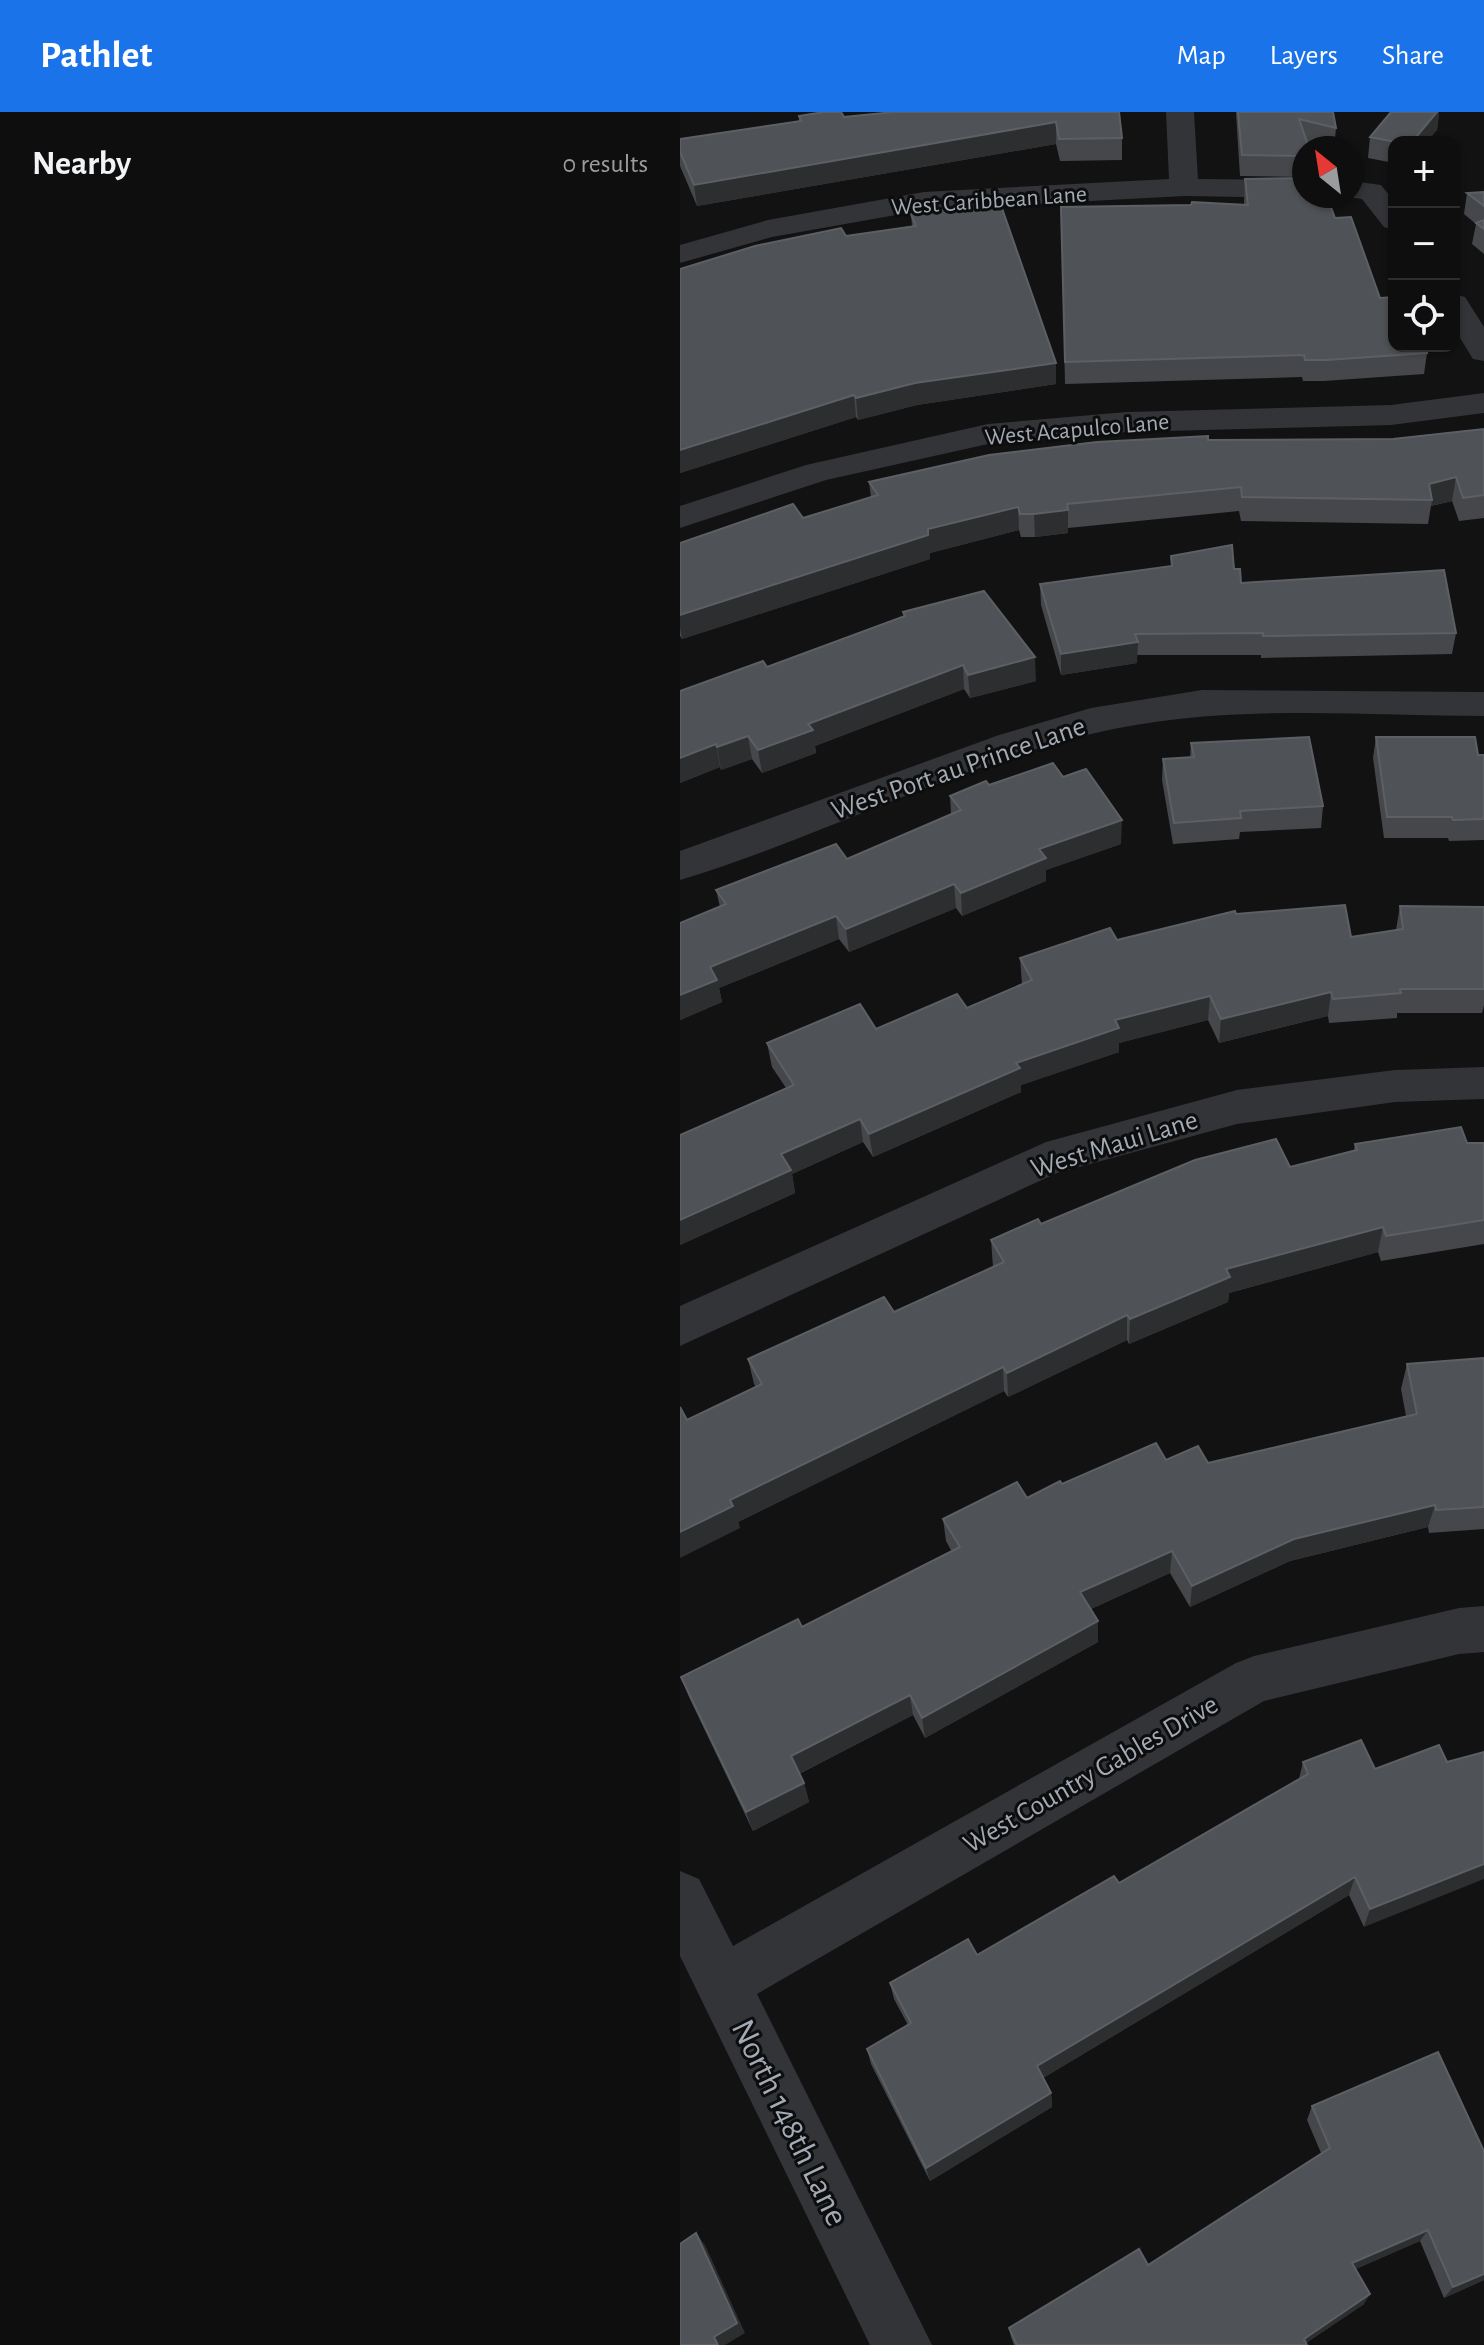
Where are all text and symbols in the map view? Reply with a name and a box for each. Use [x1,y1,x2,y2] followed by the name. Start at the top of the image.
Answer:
[40,37,152,75] text: Pathlet
[1177,42,1226,70] text: Map
[1270,42,1338,70] text: Layers
[1382,42,1444,70] text: Share
[1292,136,1364,208] north arrow
[1388,136,1460,352] map controls
[1388,136,1460,208] button: +
[32,147,131,181] text: Nearby
[562,151,648,177] text: 0 results
[890,182,1088,220] street label: West Caribbean Lane
[1388,208,1460,280] button: −
[1388,280,1460,352] button: locate
[984,410,1170,450] street label: West Acapulco Lane
[828,712,1089,825] street label: West Port au Prince Lane
[1028,1106,1201,1184] street label: West Maui Lane
[959,1690,1223,1859] street label: West Country Gables Drive
[725,2014,854,2231] street label: North 148th Lane

